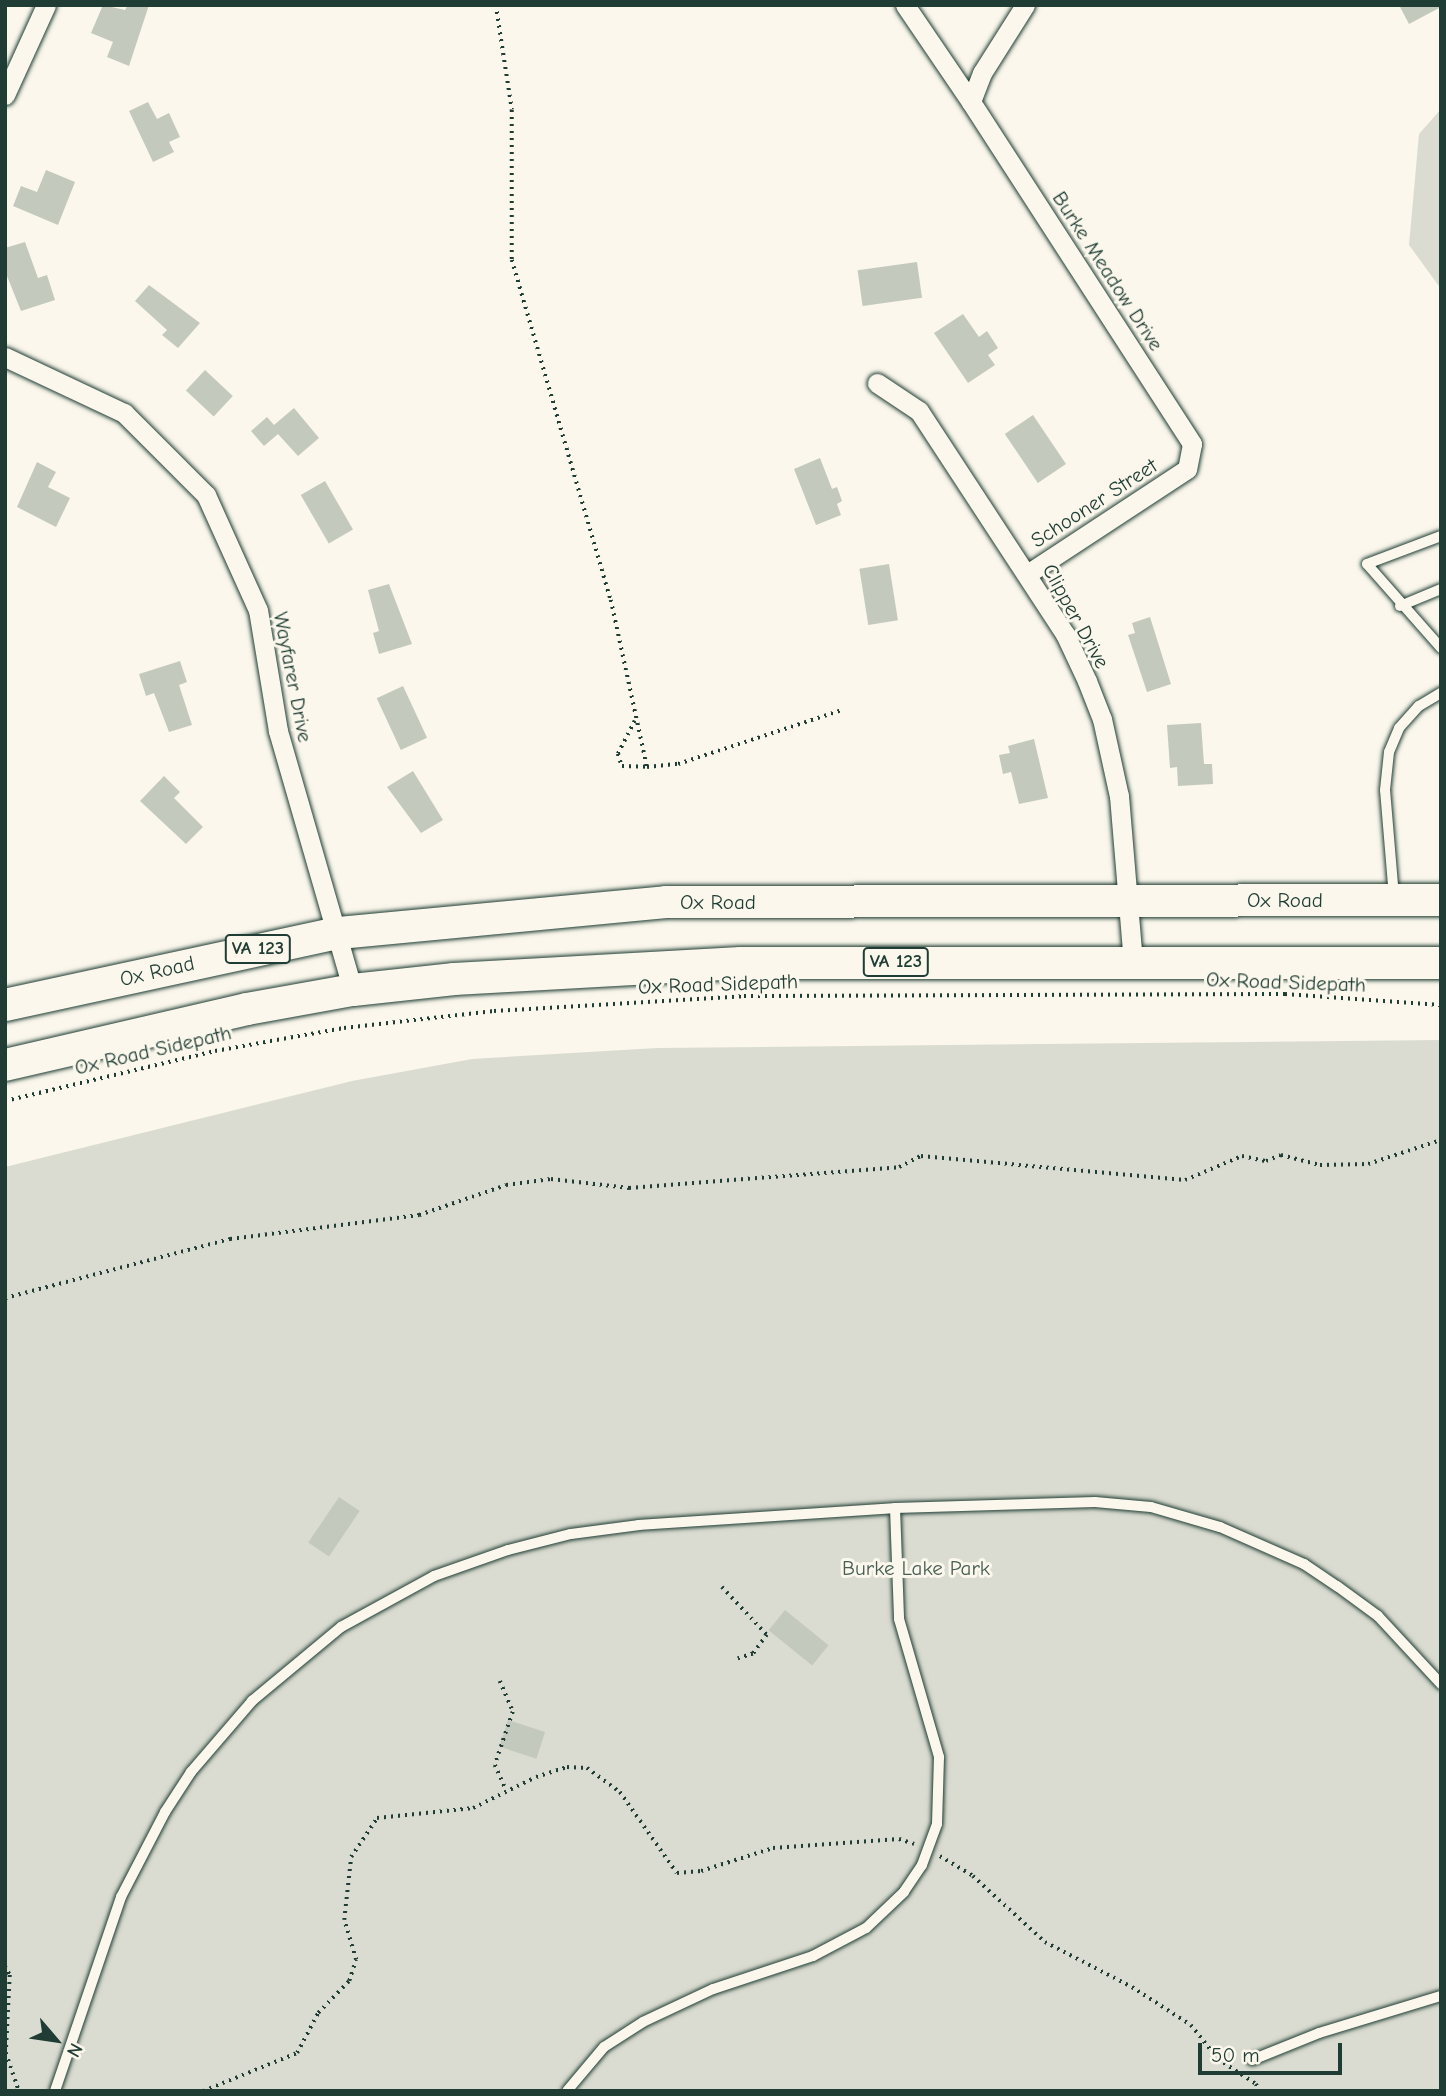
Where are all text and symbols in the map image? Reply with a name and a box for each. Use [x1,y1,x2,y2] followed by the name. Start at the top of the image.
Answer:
[1047,187,1169,355] street label: Burke Meadow Drive
[1026,453,1162,553] street label: Schooner Street
[1037,559,1115,673] street label: Clipper Drive
[268,610,318,744] street label: Wayfarer Drive
[1247,887,1323,913] street label: Ox Road
[680,889,756,915] street label: Ox Road
[225,934,291,965] road number: VA 123
[863,946,929,978] road number: VA 123
[117,950,197,992] street label: Ox Road
[1206,967,1366,997] street label: Ox Road Sidepath
[638,969,798,999] street label: Ox Road Sidepath
[72,1020,234,1080] street label: Ox Road Sidepath
[842,1555,990,1581] park label: Burke Lake Park
[21,2005,91,2075] north arrow
[1201,2030,1344,2074] scale bar
[62,2039,87,2061] text: N
[1211,2043,1260,2067] text: 50 m

